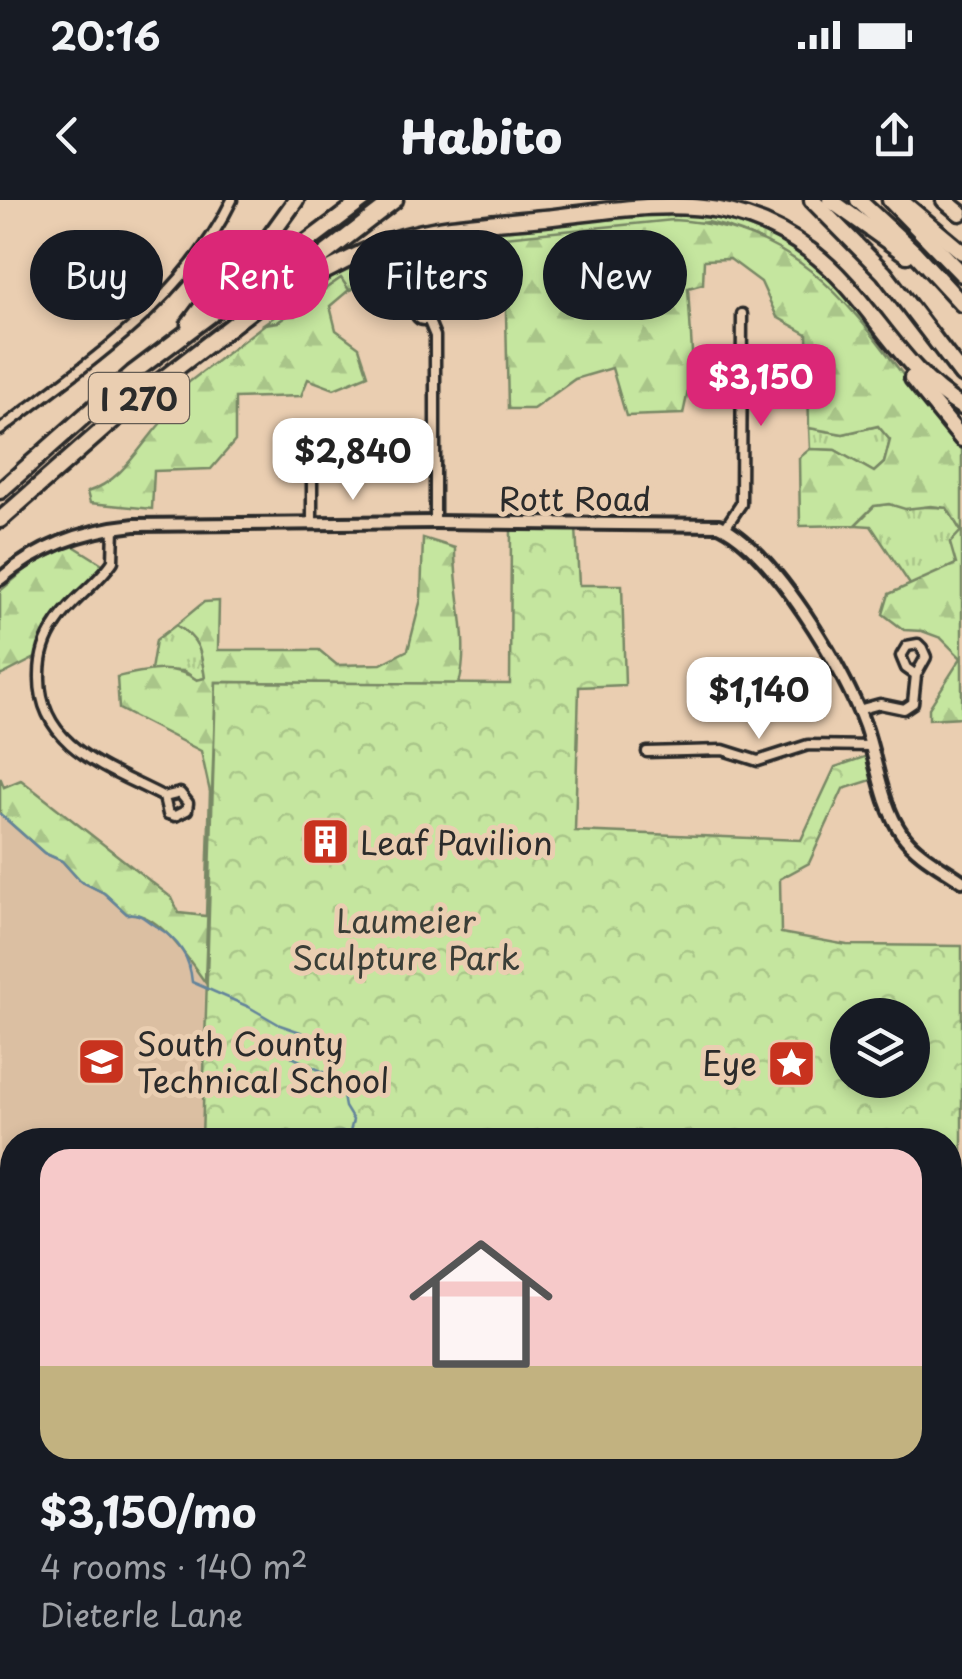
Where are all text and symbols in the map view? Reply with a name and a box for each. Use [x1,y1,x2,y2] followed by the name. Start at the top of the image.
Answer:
[50,7,161,64] text: 20:16
[400,101,562,169] text: Habito
[40,108,95,163] icon: back
[867,108,922,163] icon: share
[30,230,163,320] chip: Buy
[183,230,329,320] chip: Rent
[349,230,523,320] chip: Filters
[543,230,687,320] chip: New
[680,344,842,429] pin: $3,150
[709,352,813,400] text: $3,150
[89,373,189,423] road number: I 270
[272,418,434,503] pin: $2,840
[295,426,411,474] text: $2,840
[499,474,651,522] street label: Rott Road
[678,657,840,742] pin: $1,140
[709,665,809,713] text: $1,140
[299,816,351,868] building icon: Leaf Pavilion
[360,818,552,866] place label: Leaf Pavilion
[292,896,520,981] park label: Laumeier Sculpture Park
[830,998,930,1098] map controls
[830,998,930,1098] button: layers
[137,1019,389,1104] place label: South County Technical School
[76,1035,128,1087] school or university icon: South County Technical School
[766,1037,818,1089] place icon: Eye
[702,1039,757,1087] place label: Eye
[391,1214,571,1394] icon: home
[40,1479,256,1542] text: $3,150/mo
[40,1542,308,1590] text: 4 rooms · 140 m²
[40,1590,243,1638] text: Dieterle Lane

